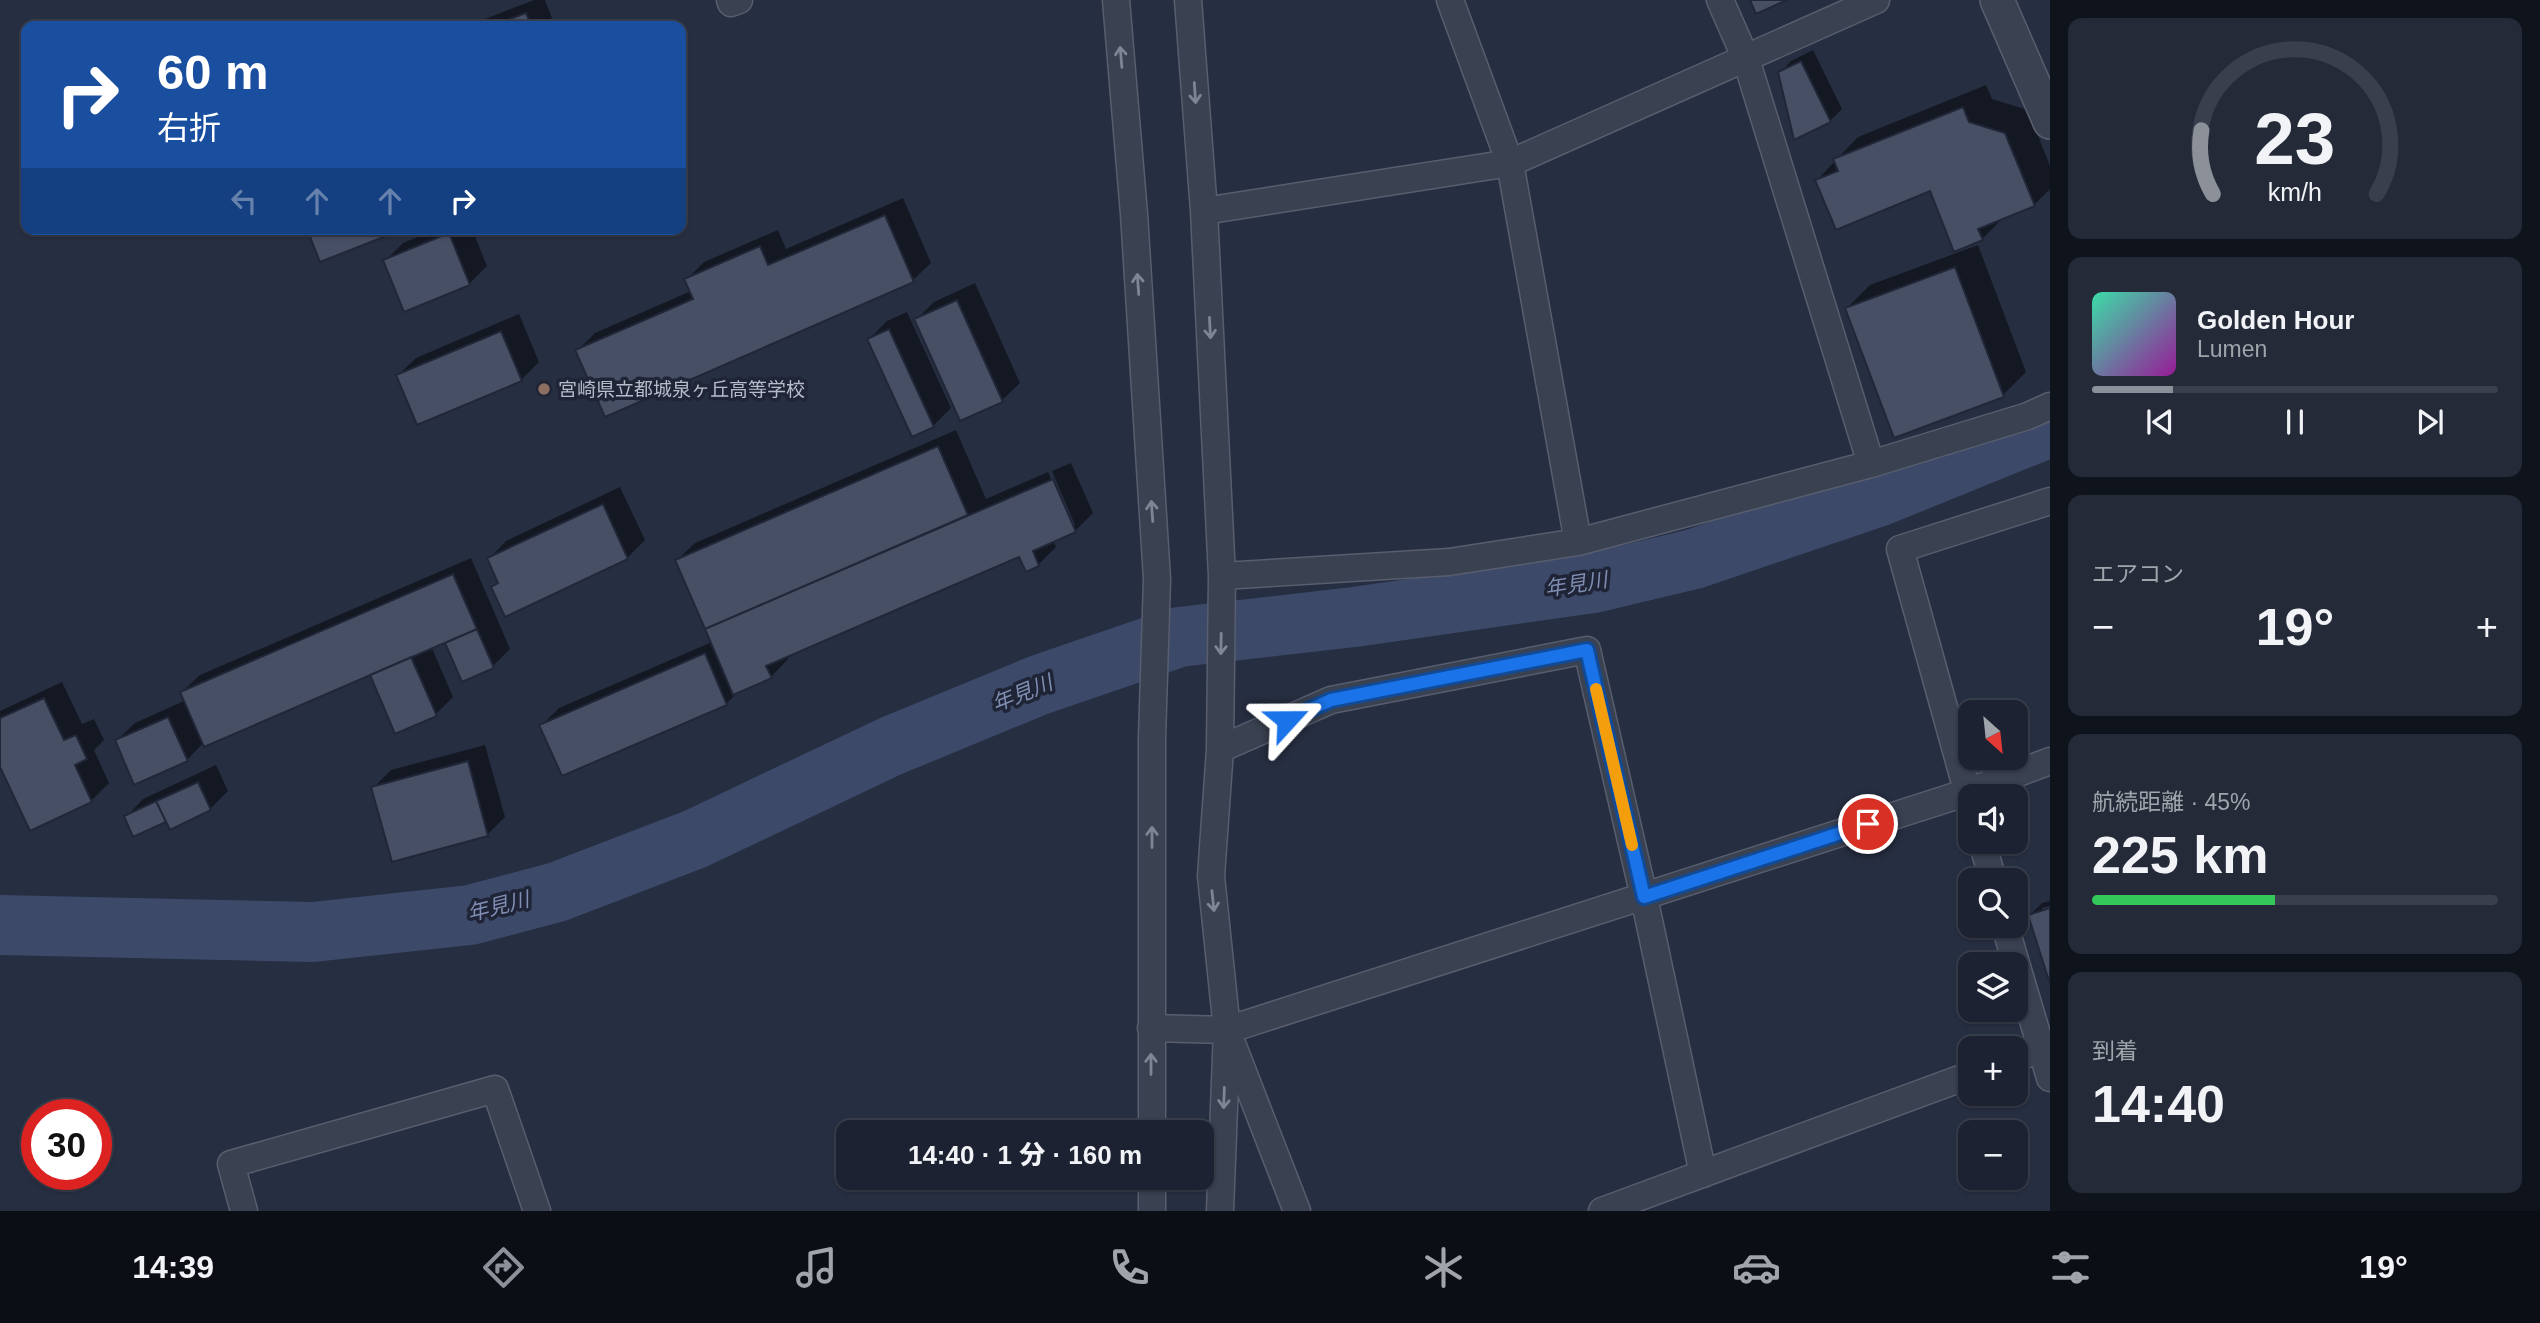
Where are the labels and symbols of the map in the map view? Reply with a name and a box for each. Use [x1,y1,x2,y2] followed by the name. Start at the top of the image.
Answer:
[1114,47,1127,69] one-way arrow
[1189,81,1202,103] one-way arrow
[1132,273,1145,296] one-way arrow
[1203,316,1216,339] one-way arrow
[558,379,805,400] place label: 宮崎県立都城泉ヶ丘高等学校
[536,381,552,397] marker: 宮崎県立都城泉ヶ丘高等学校
[1146,500,1159,523] one-way arrow
[1543,567,1611,600] water label: 年見川
[1214,632,1228,655] one-way arrow
[988,670,1057,715] water label: 年見川
[1250,683,1324,757] position arrow
[1958,700,2028,770] north arrow
[1838,794,1898,854] pin
[1145,825,1159,848] one-way arrow
[465,887,533,925] water label: 年見川
[1207,889,1220,912] one-way arrow
[1144,1053,1158,1076] one-way arrow
[1218,1086,1231,1109] one-way arrow
[21,1099,112,1190] speed limit sign: 30

